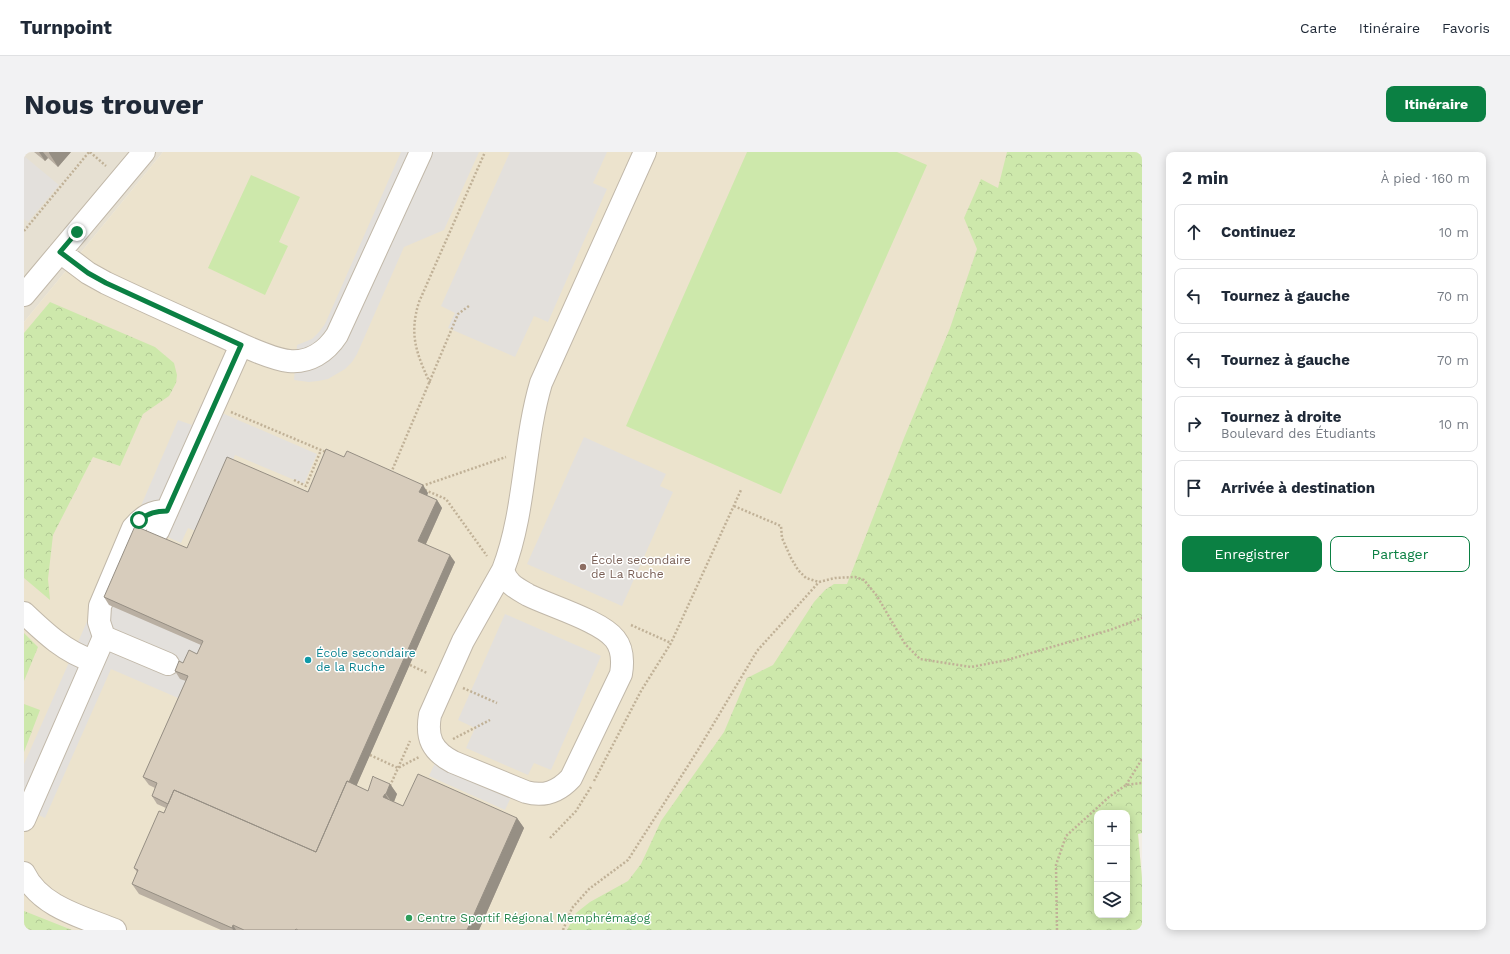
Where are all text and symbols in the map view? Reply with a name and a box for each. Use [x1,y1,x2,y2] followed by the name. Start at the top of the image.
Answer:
[20,16,112,39] text: Turnpoint
[1300,20,1337,36] text: Carte
[1359,20,1420,36] text: Itinéraire
[1442,20,1490,36] text: Favoris
[1386,86,1486,122] button: Itinéraire
[24,88,203,121] text: Nous trouver
[1182,168,1228,188] text: 2 min
[1381,171,1470,186] text: À pied · 160 m
[1183,221,1205,243] icon: ahead
[68,223,86,241] route end
[1221,223,1295,241] text: Continuez
[1439,225,1469,240] text: 10 m
[1183,285,1205,307] icon: left
[1221,287,1350,305] text: Tournez à gauche
[1437,289,1469,304] text: 70 m
[1183,349,1205,371] icon: left
[1221,351,1350,369] text: Tournez à gauche
[1437,353,1469,368] text: 70 m
[1221,408,1341,426] text: Tournez à droite
[1183,413,1205,435] icon: right
[1439,417,1469,432] text: 10 m
[1221,426,1376,441] text: Boulevard des Étudiants
[1183,477,1205,499] icon: arrive
[1221,479,1375,497] text: Arrivée à destination
[130,511,148,529] route start
[1182,536,1322,572] button: Enregistrer
[1330,536,1470,572] button: Partager
[591,553,691,581] place label: École secondaire de La Ruche
[578,562,588,572] marker: École secondaire de La Ruche
[316,646,416,674] place label: École secondaire de la Ruche
[303,655,313,665] marker: École secondaire de la Ruche
[1094,810,1130,918] map controls
[1094,810,1130,846] button: +
[1094,846,1130,882] button: −
[1094,882,1130,918] button: layers
[417,911,651,925] place label: Centre Sportif Régional Memphrémagog
[404,913,414,923] marker: Centre Sportif Régional Memphrémagog

